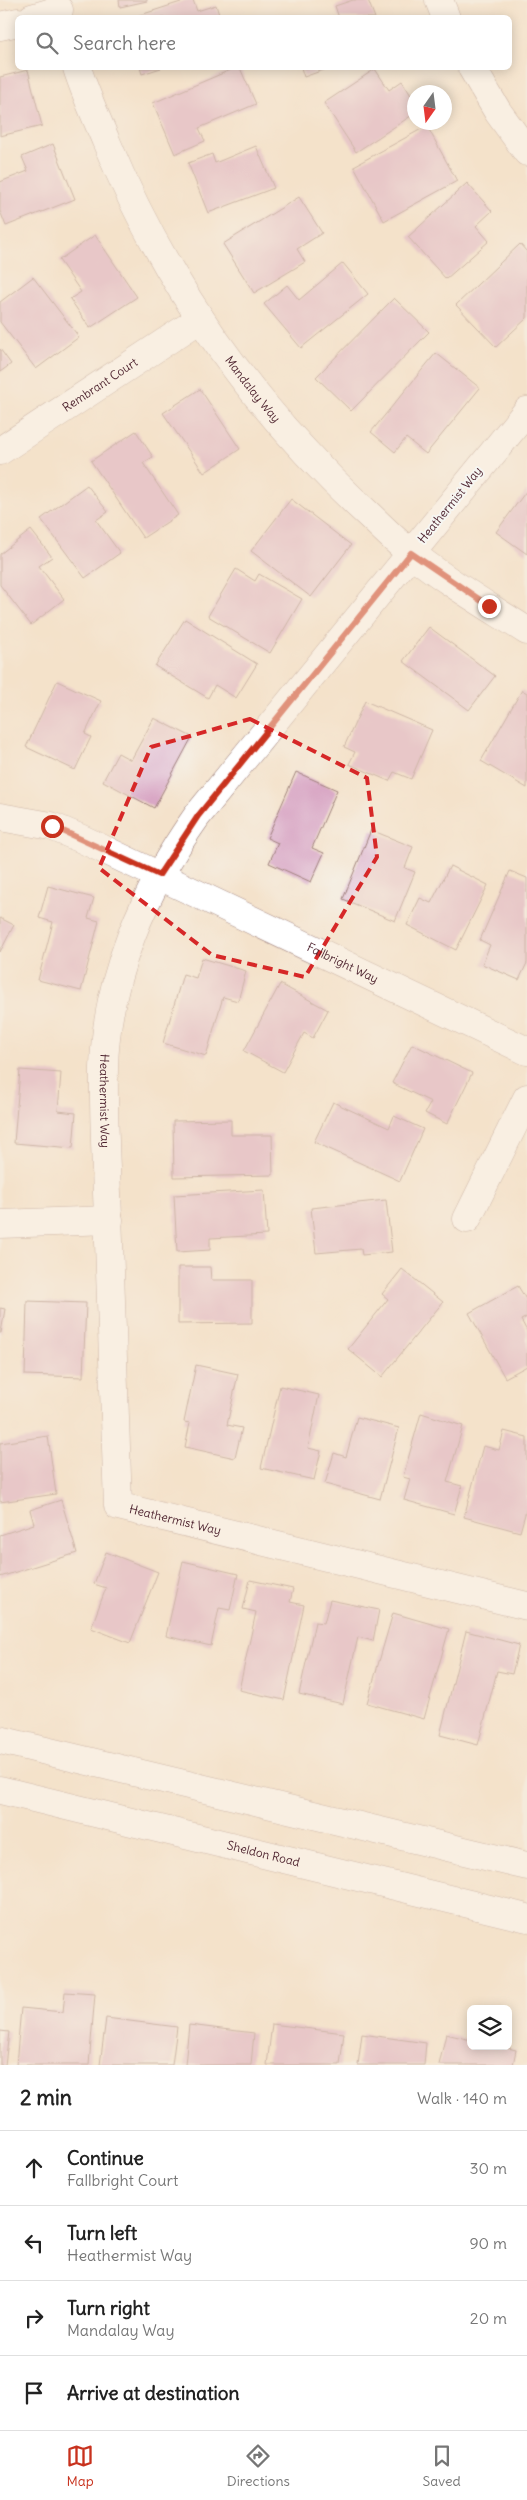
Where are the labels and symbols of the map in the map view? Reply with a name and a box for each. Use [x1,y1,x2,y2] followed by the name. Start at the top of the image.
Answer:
[407,85,452,130] north arrow
[222,353,284,425] street label: Mandalay Way
[59,354,140,415] street label: Rembrant Court
[414,463,485,546] street label: Heathermist Way
[478,595,501,618] route end
[41,815,64,838] route start
[305,939,381,986] street label: Fallbright Way
[97,1054,113,1148] street label: Heathermist Way
[128,1501,223,1538] street label: Heathermist Way
[225,1837,301,1870] street label: Sheldon Road

